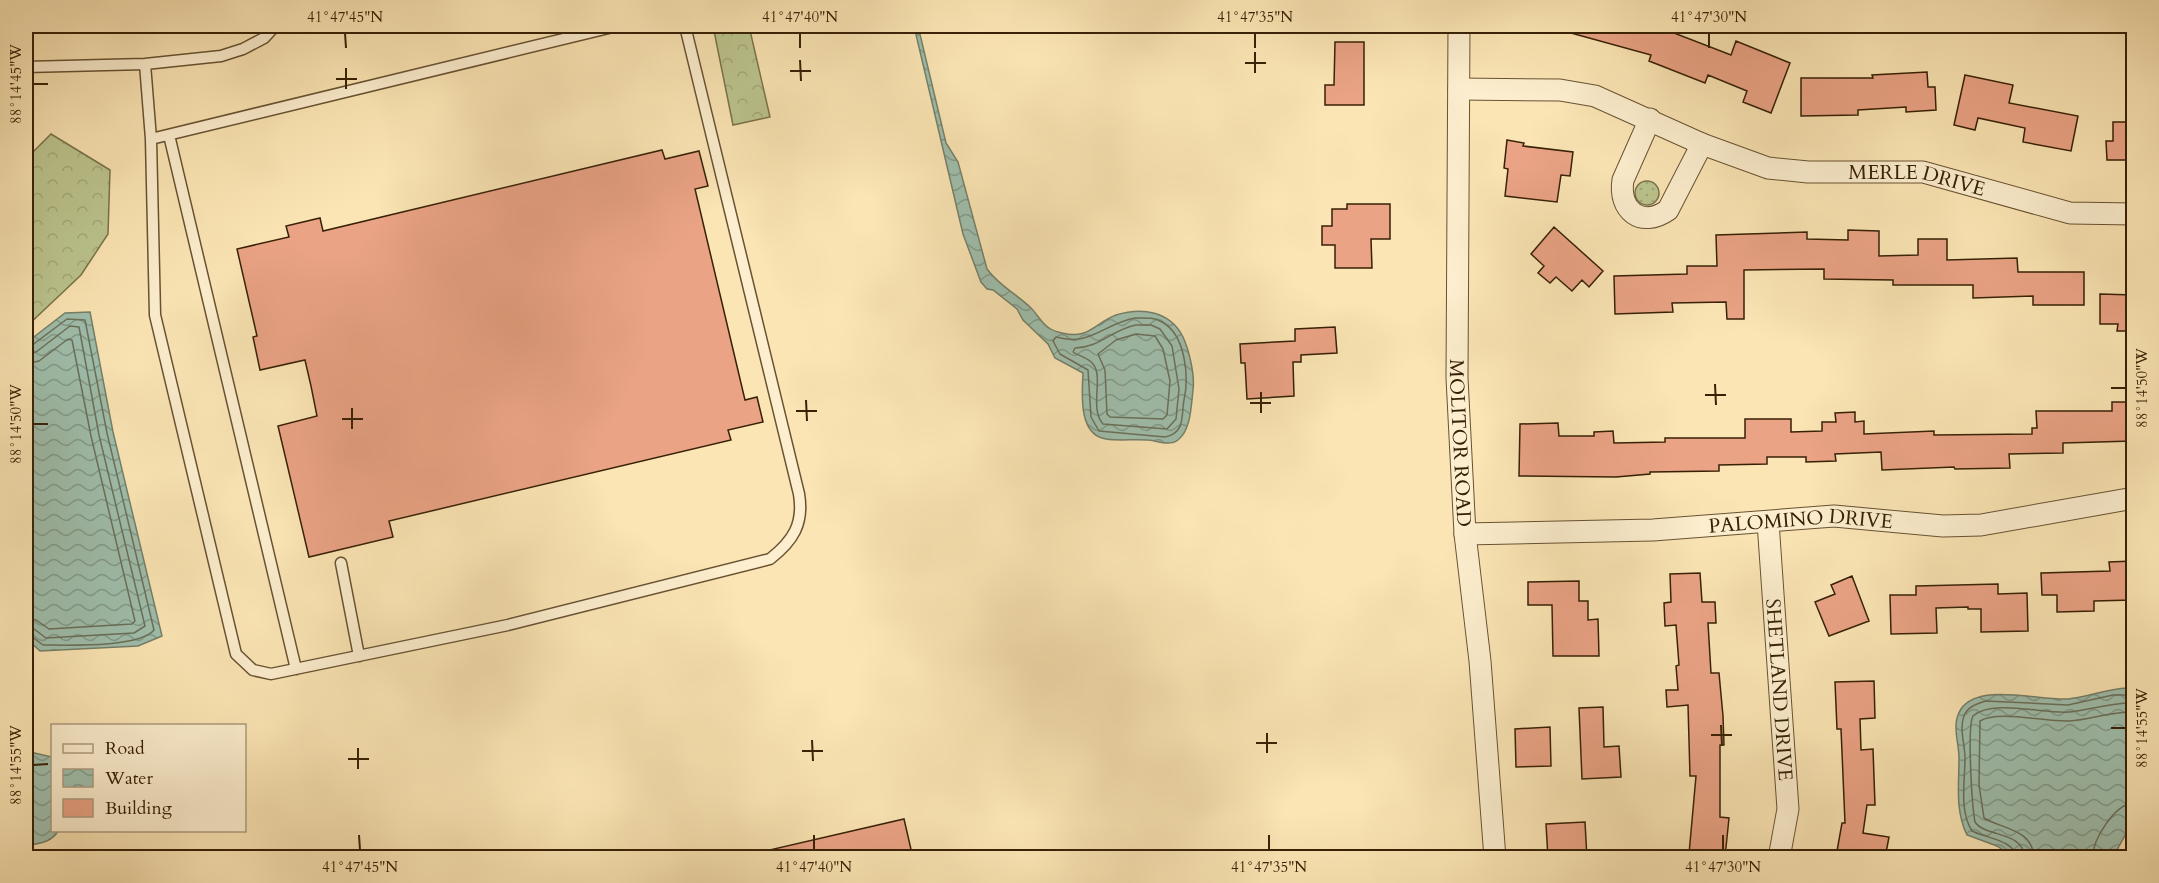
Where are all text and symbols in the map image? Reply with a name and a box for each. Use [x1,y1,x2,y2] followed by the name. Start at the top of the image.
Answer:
[307,7,383,27] text: 41°47'45"N
[762,7,838,27] text: 41°47'40"N
[1217,7,1293,27] text: 41°47'35"N
[1671,7,1747,27] text: 41°47'30"N
[6,44,26,124] text: 88°14'45"W
[1848,159,1988,203] street label: MERLE DRIVE
[2132,348,2152,428] text: 88°14'50"W
[1443,359,1478,527] street label: MOLITOR ROAD
[6,384,26,464] text: 88°14'50"W
[1707,503,1894,540] street label: PALOMINO DRIVE
[1759,598,1799,782] street label: SHETLAND DRIVE
[2132,688,2152,768] text: 88°14'55"W
[51,724,246,832] legend
[6,725,26,805] text: 88°14'55"W
[105,736,145,761] text: Road
[104,766,154,791] text: Water
[105,796,173,821] text: Building
[322,857,398,877] text: 41°47'45"N
[776,857,852,877] text: 41°47'40"N
[1231,857,1307,877] text: 41°47'35"N
[1685,857,1761,877] text: 41°47'30"N

